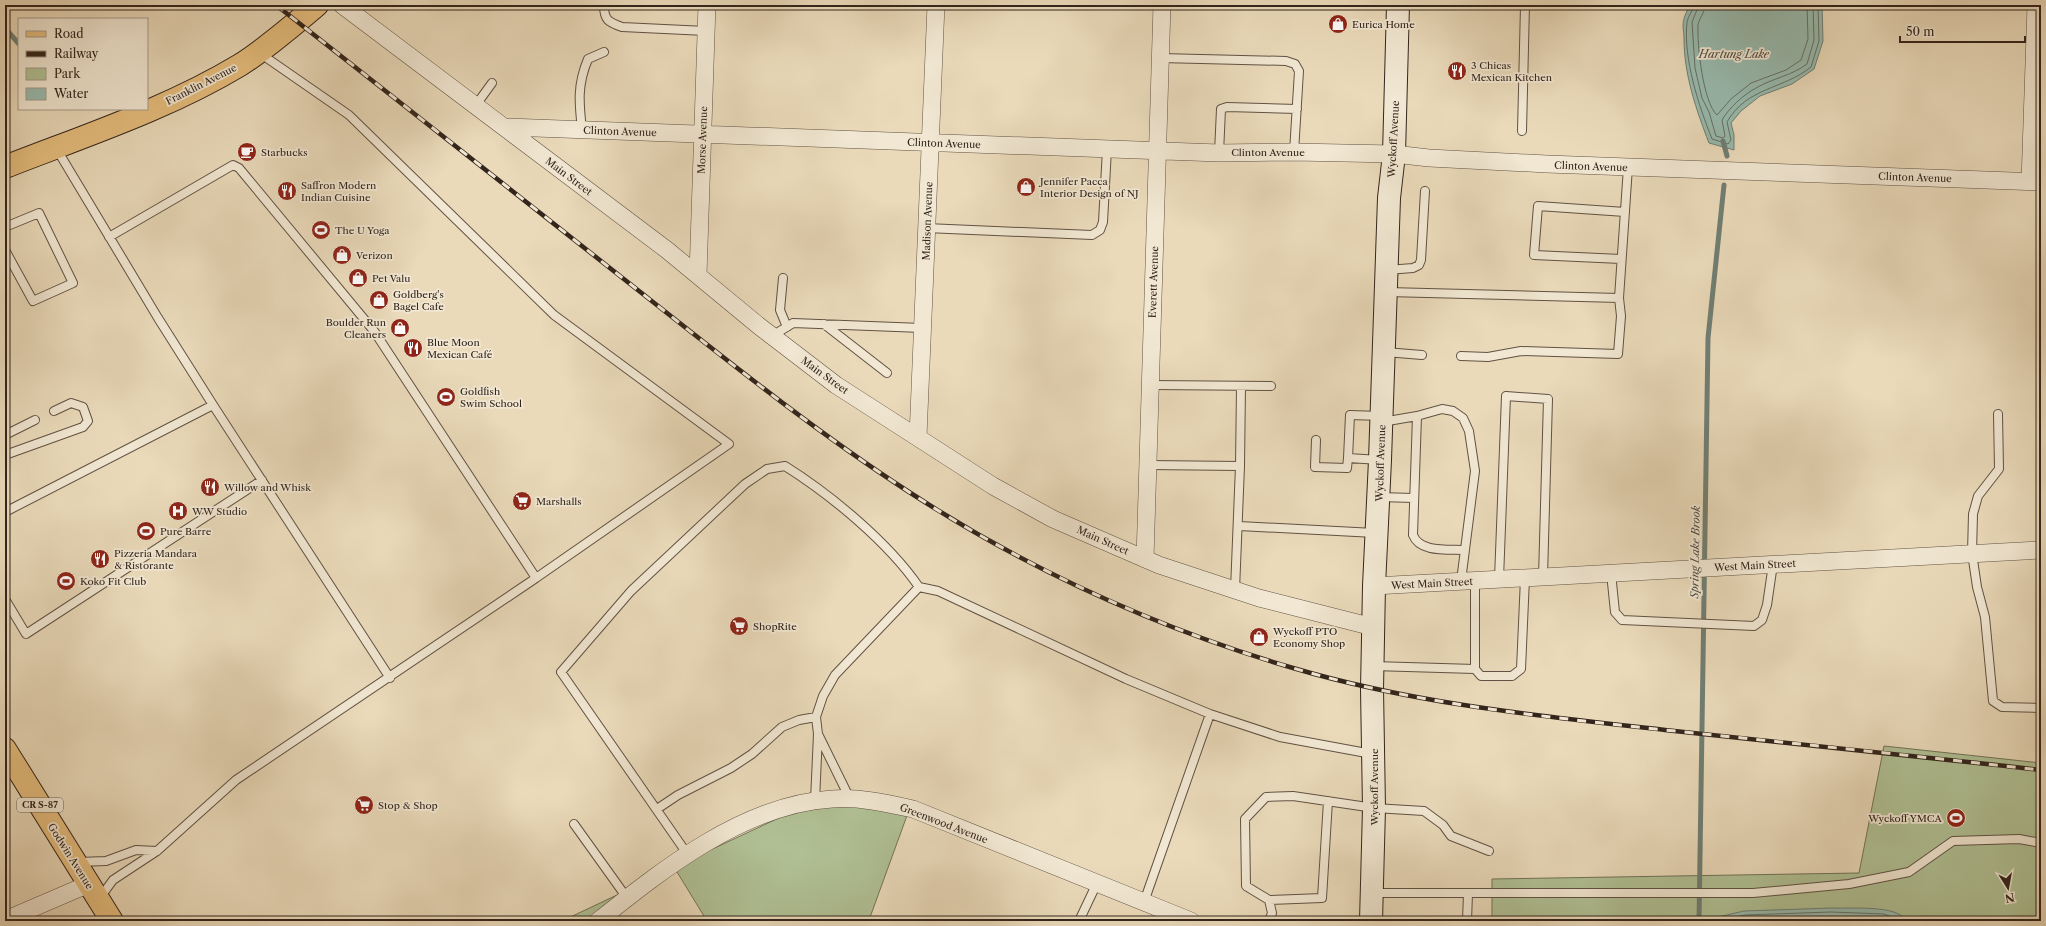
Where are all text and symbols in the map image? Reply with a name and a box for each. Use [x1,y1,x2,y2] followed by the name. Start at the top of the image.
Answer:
[1327,13,1349,35] shop icon: Eurica Home
[18,18,148,110] legend
[1352,18,1415,31] place label: Eurica Home
[1900,18,2025,44] scale bar
[1906,24,1935,39] text: 50 m
[54,26,84,41] text: Road
[54,46,99,61] text: Railway
[1698,47,1770,61] water label: Hartung Lake
[1471,59,1553,84] place label: 3 Chicas Mexican Kitchen
[1446,60,1468,82] restaurant icon: 3 Chicas Mexican Kitchen
[164,61,239,108] street label: Franklin Avenue
[54,66,81,81] text: Park
[53,86,88,101] text: Water
[1385,100,1402,179] street label: Wyckoff Avenue
[695,105,710,174] street label: Morse Avenue
[583,124,657,139] street label: Clinton Avenue
[907,136,981,151] street label: Clinton Avenue
[236,141,258,163] cafe icon: Starbucks
[261,146,308,159] place label: Starbucks
[1231,146,1305,159] street label: Clinton Avenue
[543,154,595,199] street label: Main Street
[1554,159,1628,174] street label: Clinton Avenue
[1878,170,1952,185] street label: Clinton Avenue
[1038,175,1139,200] place label: Jennifer Pacca Interior Design of NJ
[1015,176,1037,198] shop icon: Jennifer Pacca Interior Design of NJ
[301,179,377,204] place label: Saffron Modern Indian Cuisine
[276,180,298,202] restaurant icon: Saffron Modern Indian Cuisine
[920,181,935,261] street label: Madison Avenue
[310,219,332,241] sports icon: The U Yoga
[335,224,390,237] place label: The U Yoga
[331,244,353,266] shop icon: Verizon
[1146,245,1161,318] street label: Everett Avenue
[355,249,393,262] place label: Verizon
[347,267,369,289] shop icon: Pet Valu
[372,272,410,285] place label: Pet Valu
[393,288,444,313] place label: Goldberg's Bagel Cafe
[368,289,390,311] shop icon: Goldberg's Bagel Cafe
[326,316,387,341] place label: Boulder Run Cleaners
[389,317,411,339] shop icon: Boulder Run Cleaners
[427,336,493,361] place label: Blue Moon Mexican Café
[402,337,424,359] restaurant icon: Blue Moon Mexican Café
[798,354,851,397] street label: Main Street
[460,385,522,410] place label: Goldfish Swim School
[435,386,457,408] sports icon: Goldfish Swim School
[1373,424,1388,503] street label: Wyckoff Avenue
[199,476,221,498] restaurant icon: Willow and Whisk
[223,481,312,494] place label: Willow and Whisk
[511,490,533,512] supermarket icon: Marshalls
[536,495,582,508] place label: Marshalls
[167,500,189,522] hospital icon: WW Studio
[191,505,247,518] place label: WW Studio
[1687,505,1703,599] water label: Spring Lake Brook
[135,520,157,542] sports icon: Pure Barre
[1075,523,1131,558] street label: Main Street
[160,525,212,538] place label: Pure Barre
[114,547,198,572] place label: Pizzeria Mandara & Ristorante
[89,548,111,570] restaurant icon: Pizzeria Mandara & Ristorante
[1713,557,1797,574] street label: West Main Street
[55,570,77,592] sports icon: Koko Fit Club
[80,575,146,588] place label: Koko Fit Club
[1390,575,1474,592] street label: West Main Street
[728,615,750,637] supermarket icon: ShopRite
[753,620,797,633] place label: ShopRite
[1272,625,1345,650] place label: Wyckoff PTO Economy Shop
[1248,626,1270,648] shop icon: Wyckoff PTO Economy Shop
[1368,748,1381,827] street label: Wyckoff Avenue
[353,794,375,816] supermarket icon: Stop & Shop
[17,798,63,812] road number: CR S-87
[378,799,438,812] place label: Stop & Shop
[898,801,990,846] street label: Greenwood Avenue
[1945,807,1967,829] sports icon: Wyckoff YMCA
[1867,812,1943,825] place label: Wyckoff YMCA
[45,821,96,892] street label: Godwin Avenue
[1988,868,2028,908] north arrow
[2003,890,2016,906] text: N

